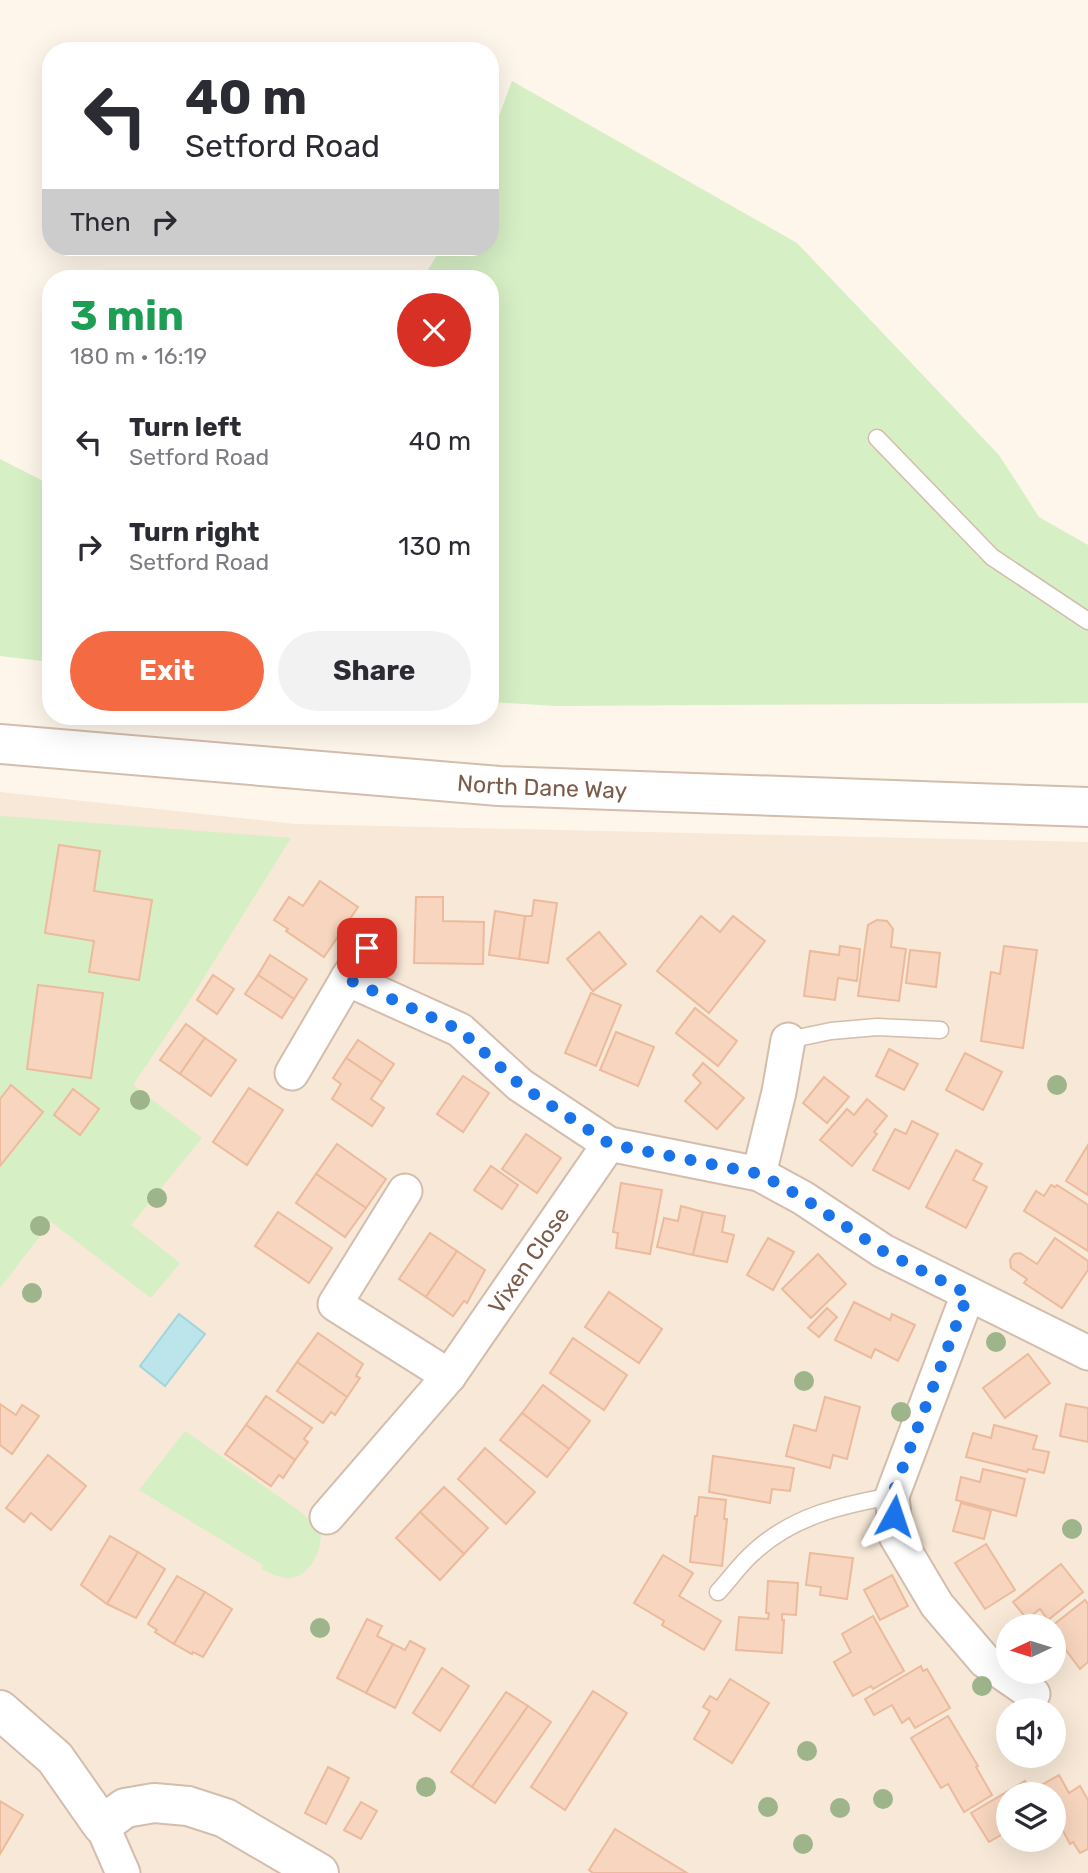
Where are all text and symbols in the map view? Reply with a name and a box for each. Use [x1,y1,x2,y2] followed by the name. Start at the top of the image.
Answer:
[185,68,307,126] text: 40 m
[70,70,161,161] icon: left
[185,127,380,165] text: Setford Road
[145,203,183,241] icon: right
[70,207,131,238] text: Then
[70,291,184,341] text: 3 min
[397,293,471,367] button: close
[70,342,207,370] text: 180 m · 16:19
[129,412,241,443] text: Turn left
[70,423,108,461] icon: left
[409,426,471,457] text: 40 m
[129,443,269,471] text: Setford Road
[129,517,259,548] text: Turn right
[70,528,108,566] icon: right
[398,531,471,562] text: 130 m
[129,548,269,576] text: Setford Road
[70,631,264,711] button: Exit
[278,631,471,711] button: Share
[456,769,628,805] street label: North Dane Way
[337,918,397,978] pin
[348,929,386,967] icon: arrive
[482,1201,575,1319] street label: Vixen Close
[857,1479,931,1553] position arrow
[996,1614,1066,1684] north arrow
[996,1614,1066,1852] map controls
[996,1698,1066,1768] button: sound
[996,1782,1066,1852] button: layers

